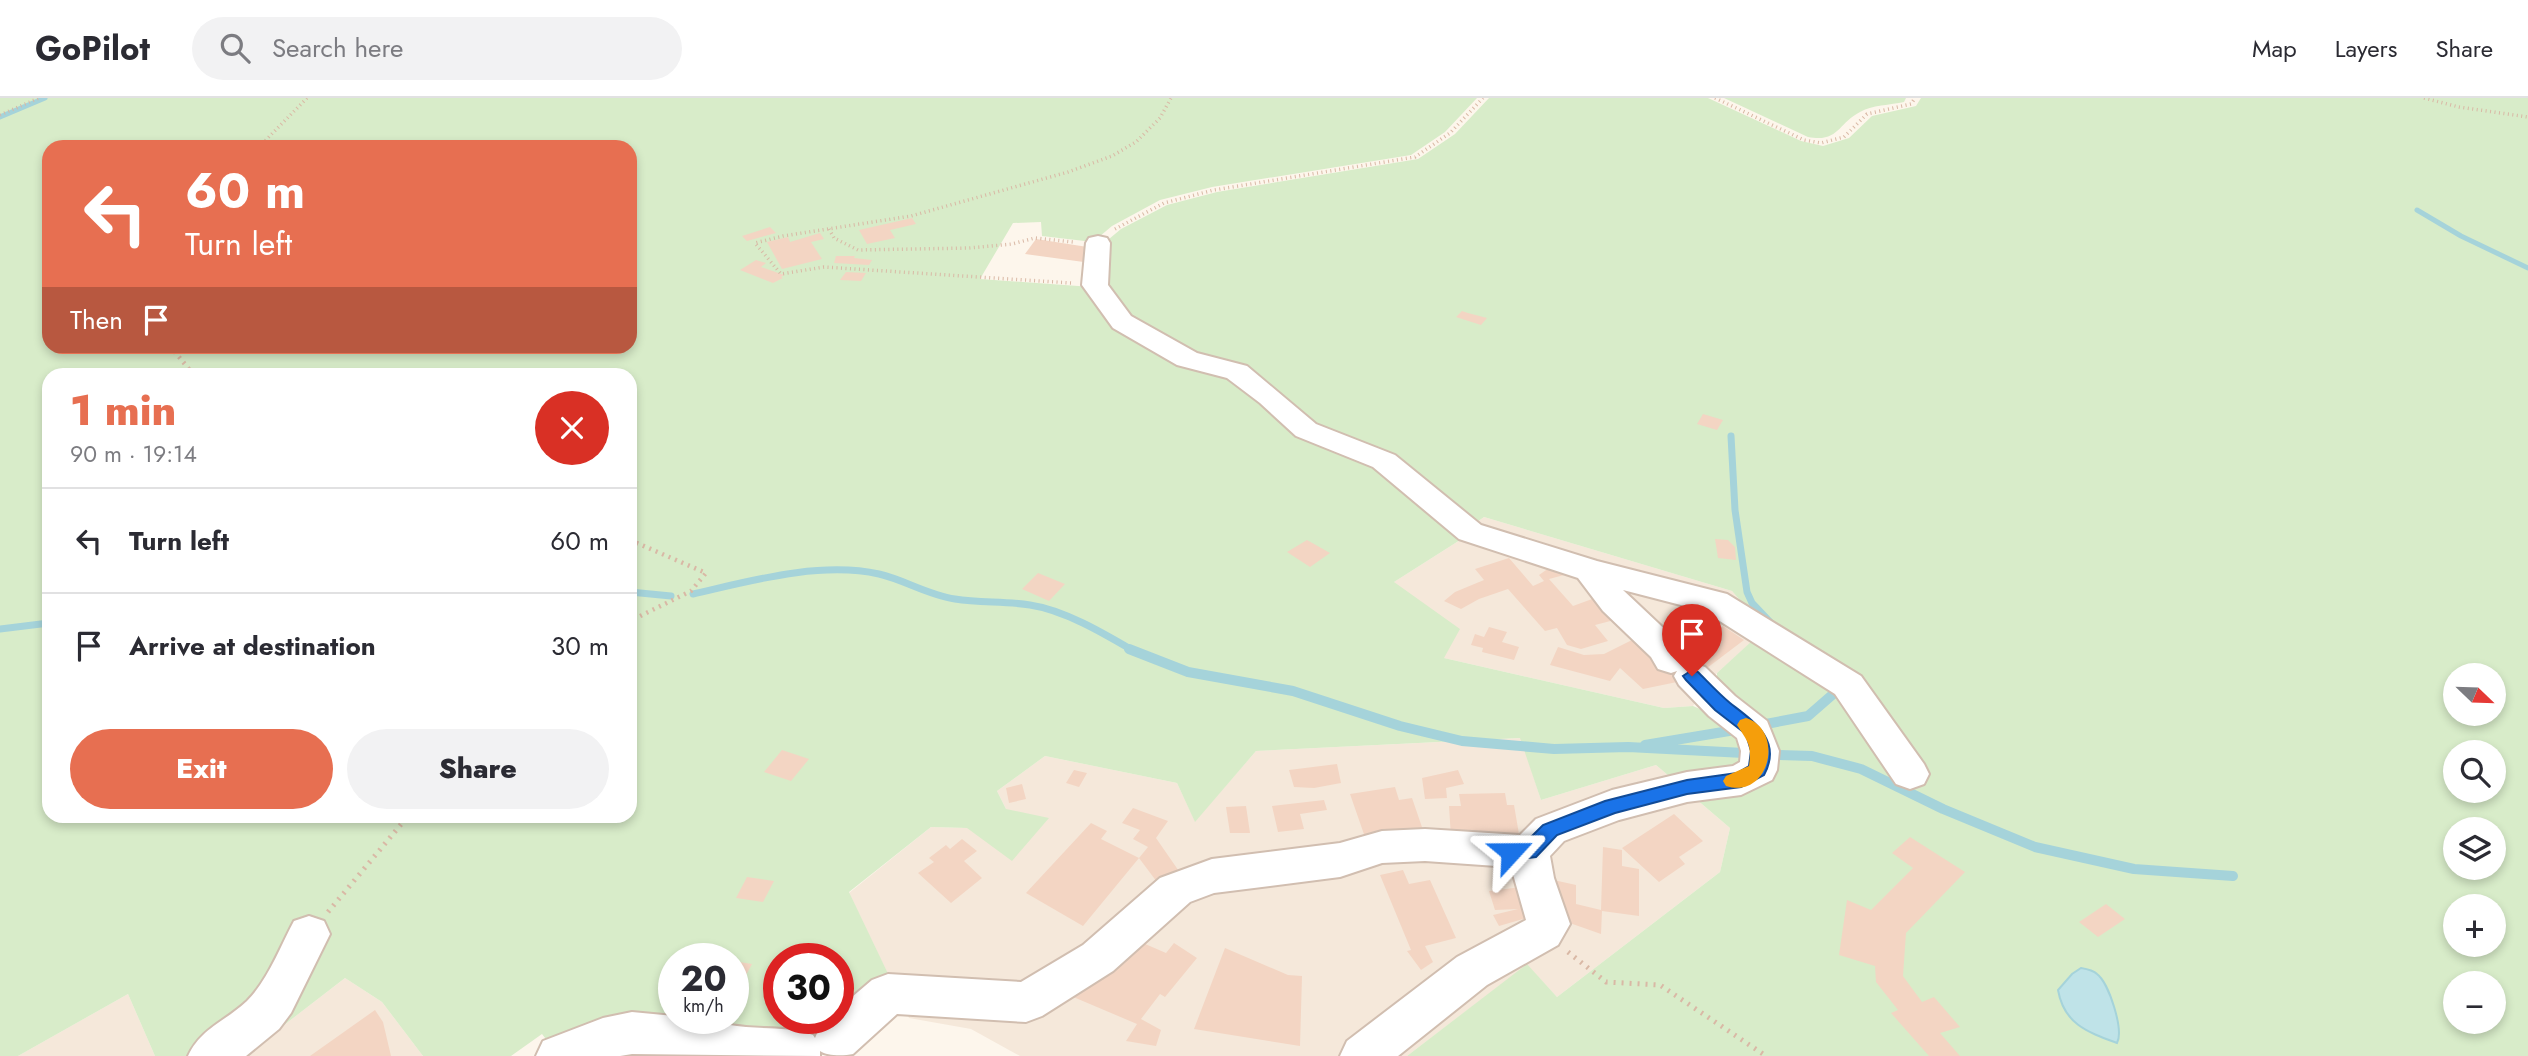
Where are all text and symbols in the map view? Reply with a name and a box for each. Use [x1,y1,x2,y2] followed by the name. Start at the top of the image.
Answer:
[192,17,682,80] search box
[35,25,150,72] text: GoPilot
[216,29,254,67] icon: search
[272,29,403,67] text: Search here
[2252,31,2297,66] text: Map
[2335,31,2397,66] text: Layers
[2435,31,2493,66] text: Share
[185,156,305,226] text: 60 m
[70,168,161,259] icon: left
[185,221,292,267] text: Turn left
[70,301,123,339] text: Then
[137,301,175,339] icon: arrive
[70,380,176,441] text: 1 min
[535,391,609,465] button: close
[70,437,197,471] text: 90 m · 19:14
[70,522,108,560] icon: left
[129,522,229,560] text: Turn left
[550,522,609,560] text: 60 m
[1662,604,1722,676] pin
[1673,615,1711,653] icon: arrive
[70,627,108,665] icon: arrive
[129,627,376,665] text: Arrive at destination
[551,627,609,665] text: 30 m
[2443,663,2506,726] north arrow
[2443,663,2506,1034] map controls
[70,729,333,809] button: Exit
[347,729,609,809] button: Share
[2443,740,2506,803] button: search
[1474,815,1548,889] position arrow
[2443,817,2506,880] button: layers
[2443,894,2506,957] button: +
[763,943,854,1034] speed limit sign: 30
[680,954,727,1004] text: 20
[2443,971,2506,1034] button: −
[683,993,724,1019] text: km/h

